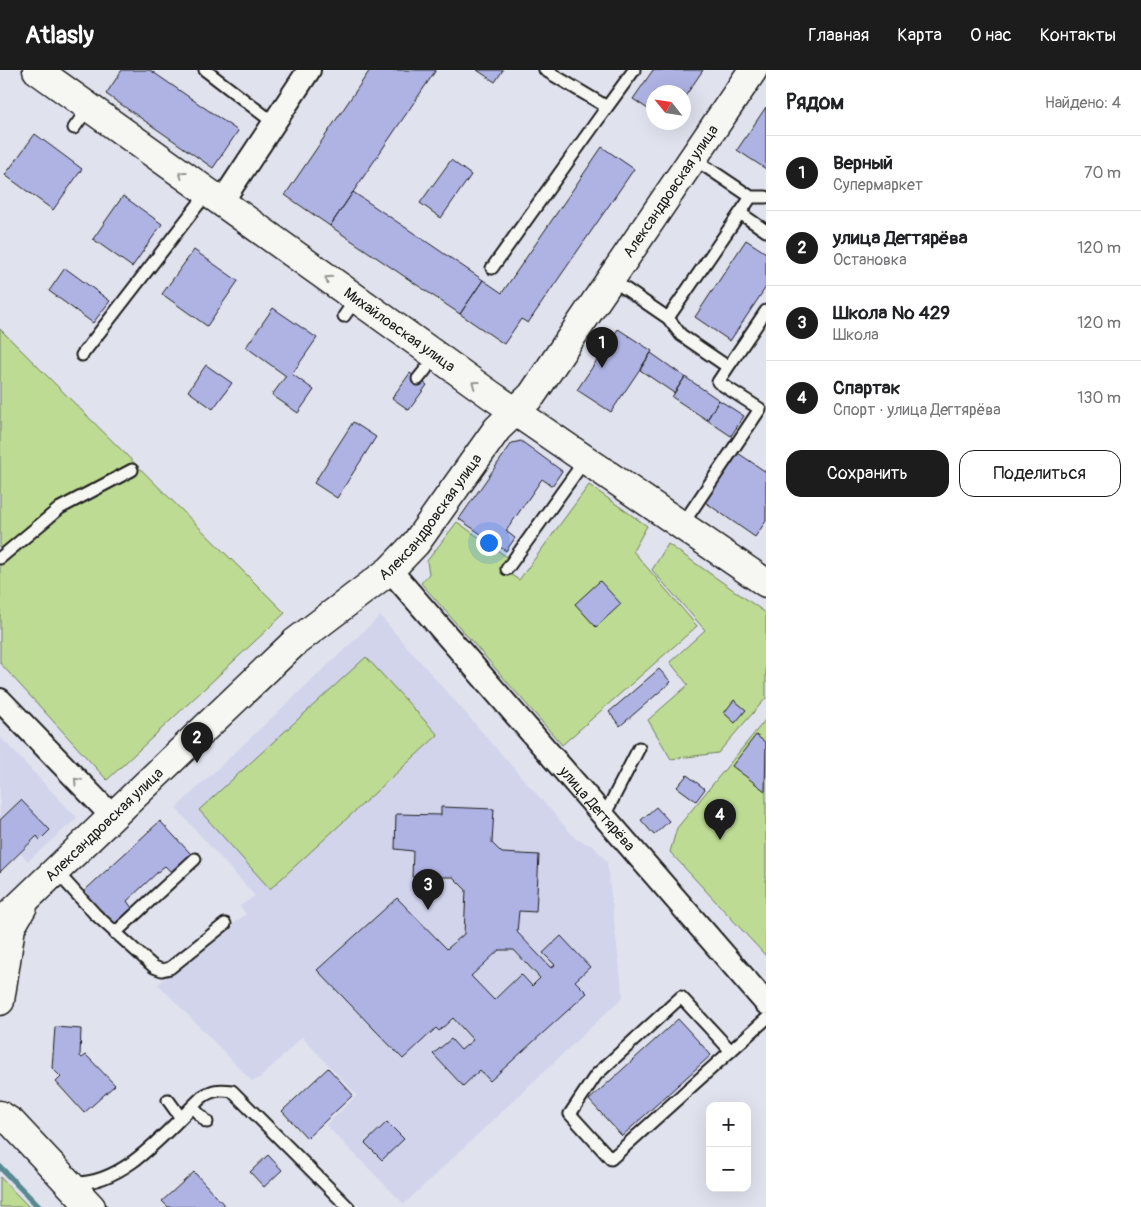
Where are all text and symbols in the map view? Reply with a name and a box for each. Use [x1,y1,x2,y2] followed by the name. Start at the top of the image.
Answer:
[25,21,94,50] text: Atlasly
[808,24,869,47] text: Главная
[897,24,942,47] text: Карта
[970,24,1012,47] text: О нас
[1040,24,1116,47] text: Контакты
[646,85,691,130] north arrow
[786,89,844,116] text: Рядом
[1045,93,1121,113] text: Найдено: 4
[619,121,723,261] street label: Александровская улица
[833,151,893,175] text: Верный
[799,163,805,183] text: 1
[1084,163,1121,183] text: 70 m
[178,171,188,180] one-way arrow
[833,175,923,195] text: Супермаркет
[833,226,968,250] text: улица Дегтярёва
[798,238,806,258] text: 2
[1077,238,1121,258] text: 120 m
[833,250,907,270] text: Остановка
[325,276,334,285] one-way arrow
[340,283,459,376] street label: Михайловская улица
[833,301,950,325] text: Школа № 429
[798,313,806,333] text: 3
[1077,313,1121,333] text: 120 m
[833,325,879,345] text: Школа
[586,327,618,368] pin: 1
[833,376,900,400] text: Спартак
[472,381,481,389] one-way arrow
[797,388,807,408] text: 4
[1077,388,1121,408] text: 130 m
[833,400,1001,420] text: Спорт · улица Дегтярёва
[375,450,486,585] street label: Александровская улица
[786,450,949,497] button: Сохранить
[959,450,1121,497] button: Поделиться
[476,530,502,556] your location
[181,722,213,763] pin: 2
[554,761,639,855] street label: улица Дегтярёва
[41,764,167,885] street label: Александровская улица
[74,778,83,787] one-way arrow
[704,799,736,840] pin: 4
[412,869,444,910] pin: 3
[706,1102,751,1192] map controls
[706,1102,751,1147] button: +
[706,1147,751,1192] button: −

